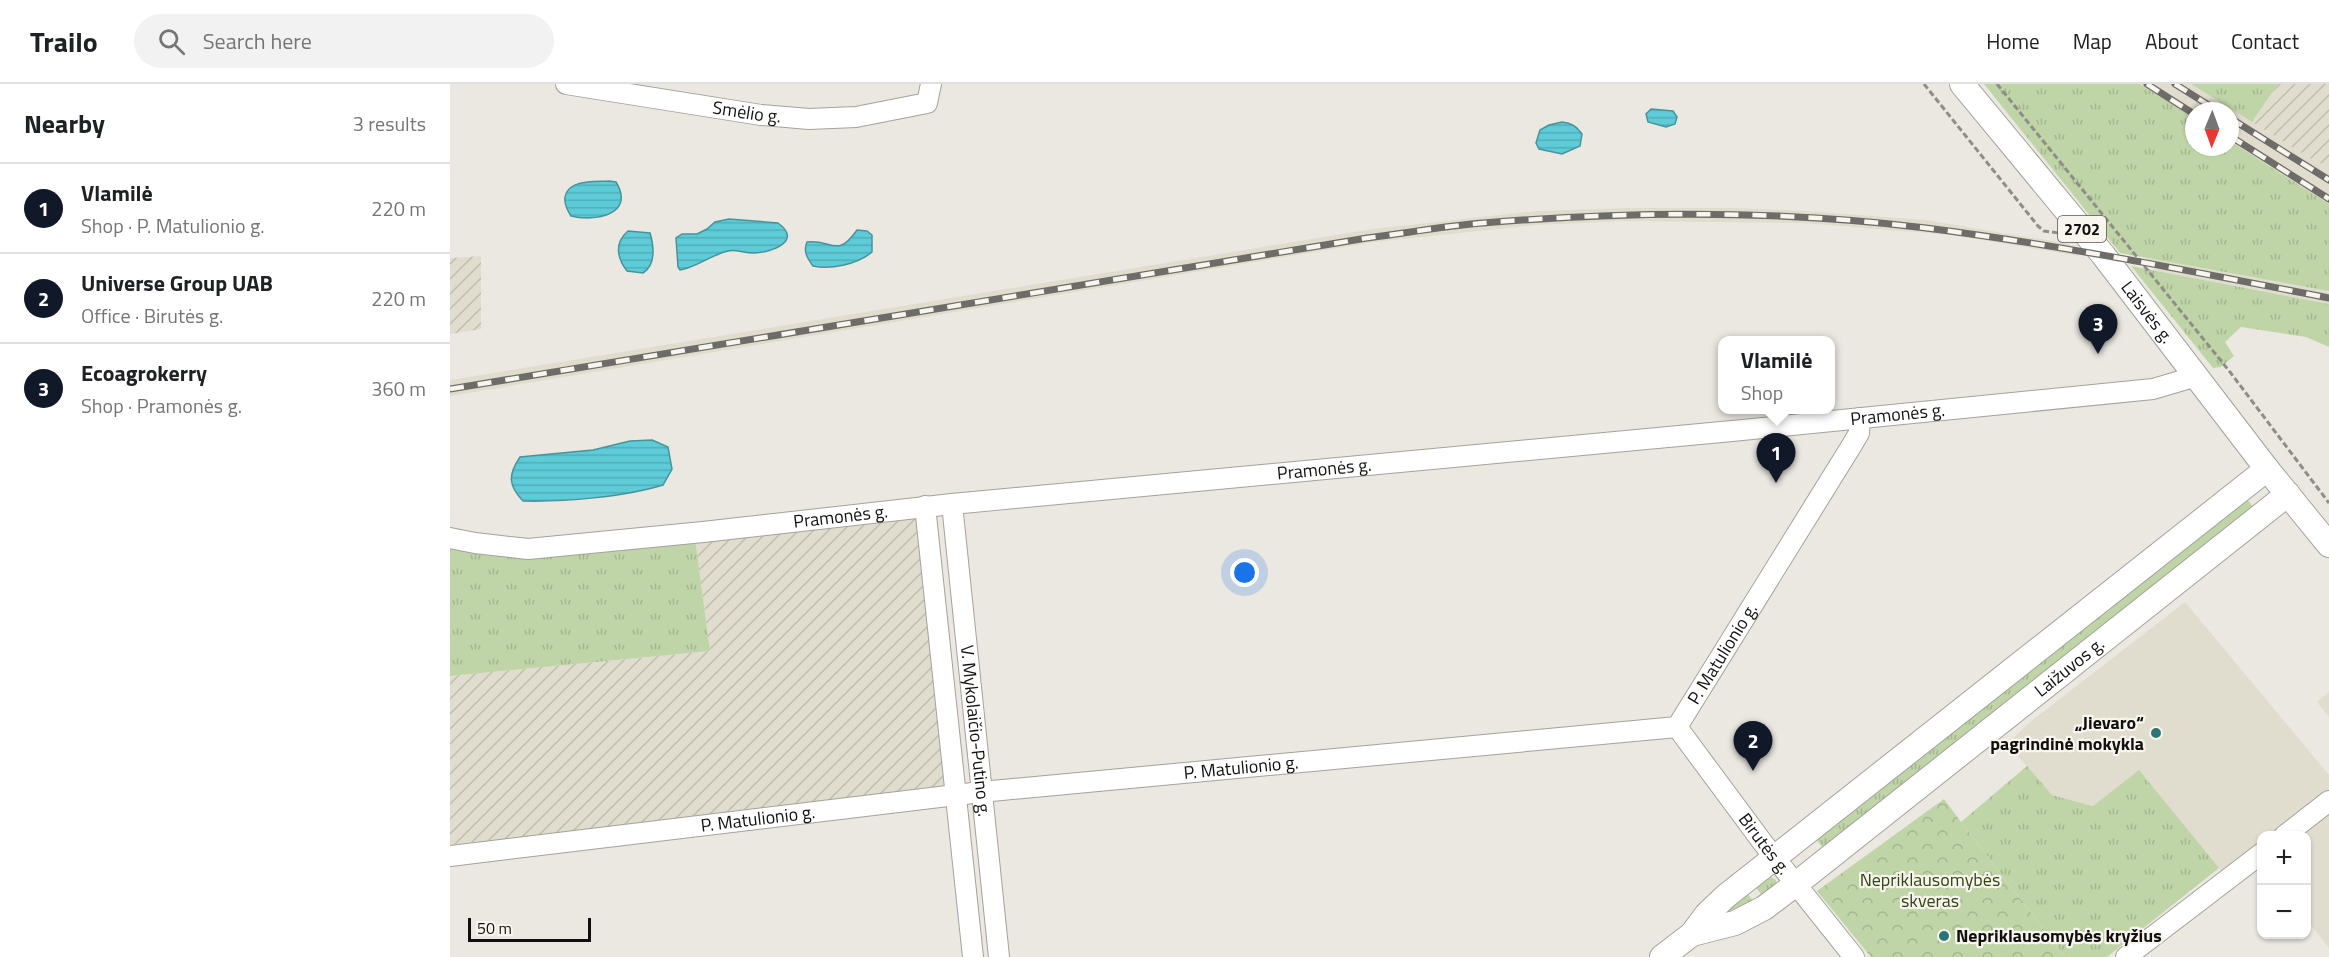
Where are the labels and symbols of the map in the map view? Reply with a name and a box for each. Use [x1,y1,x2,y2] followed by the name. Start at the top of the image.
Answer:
[711,94,782,130] street label: Smėlio g.
[2185,102,2239,156] north arrow
[2058,216,2106,242] road number: 2702
[2115,275,2180,349] street label: Laisvės g.
[2078,304,2118,354] pin: 3
[1849,396,1946,432] street label: Pramonės g.
[1756,434,1796,483] pin: 1
[1276,451,1373,487] street label: Pramonės g.
[792,497,889,535] street label: Pramonės g.
[1230,558,1259,587] your location
[1680,598,1764,710] street label: P. Matulionio g.
[2028,631,2110,703] street label: Laižuvos g.
[954,644,998,818] street label: V. Mykolaičio-Putino g.
[1990,709,2144,757] place label: „Jievaro“ pagrindinė mokykla
[1734,722,1772,771] pin: 2
[2149,726,2163,740] marker: „Jievaro“ pagrindinė mokykla
[1182,748,1300,786] street label: P. Matulionio g.
[699,798,816,839] street label: P. Matulionio g.
[1732,807,1797,880] street label: Birutės g.
[1860,866,2000,914] park label: Nepriklausomybės skveras
[468,915,591,942] scale bar
[1956,922,2162,949] place label: Nepriklausomybės kryžius
[1937,929,1951,943] marker: Nepriklausomybės kryžius

